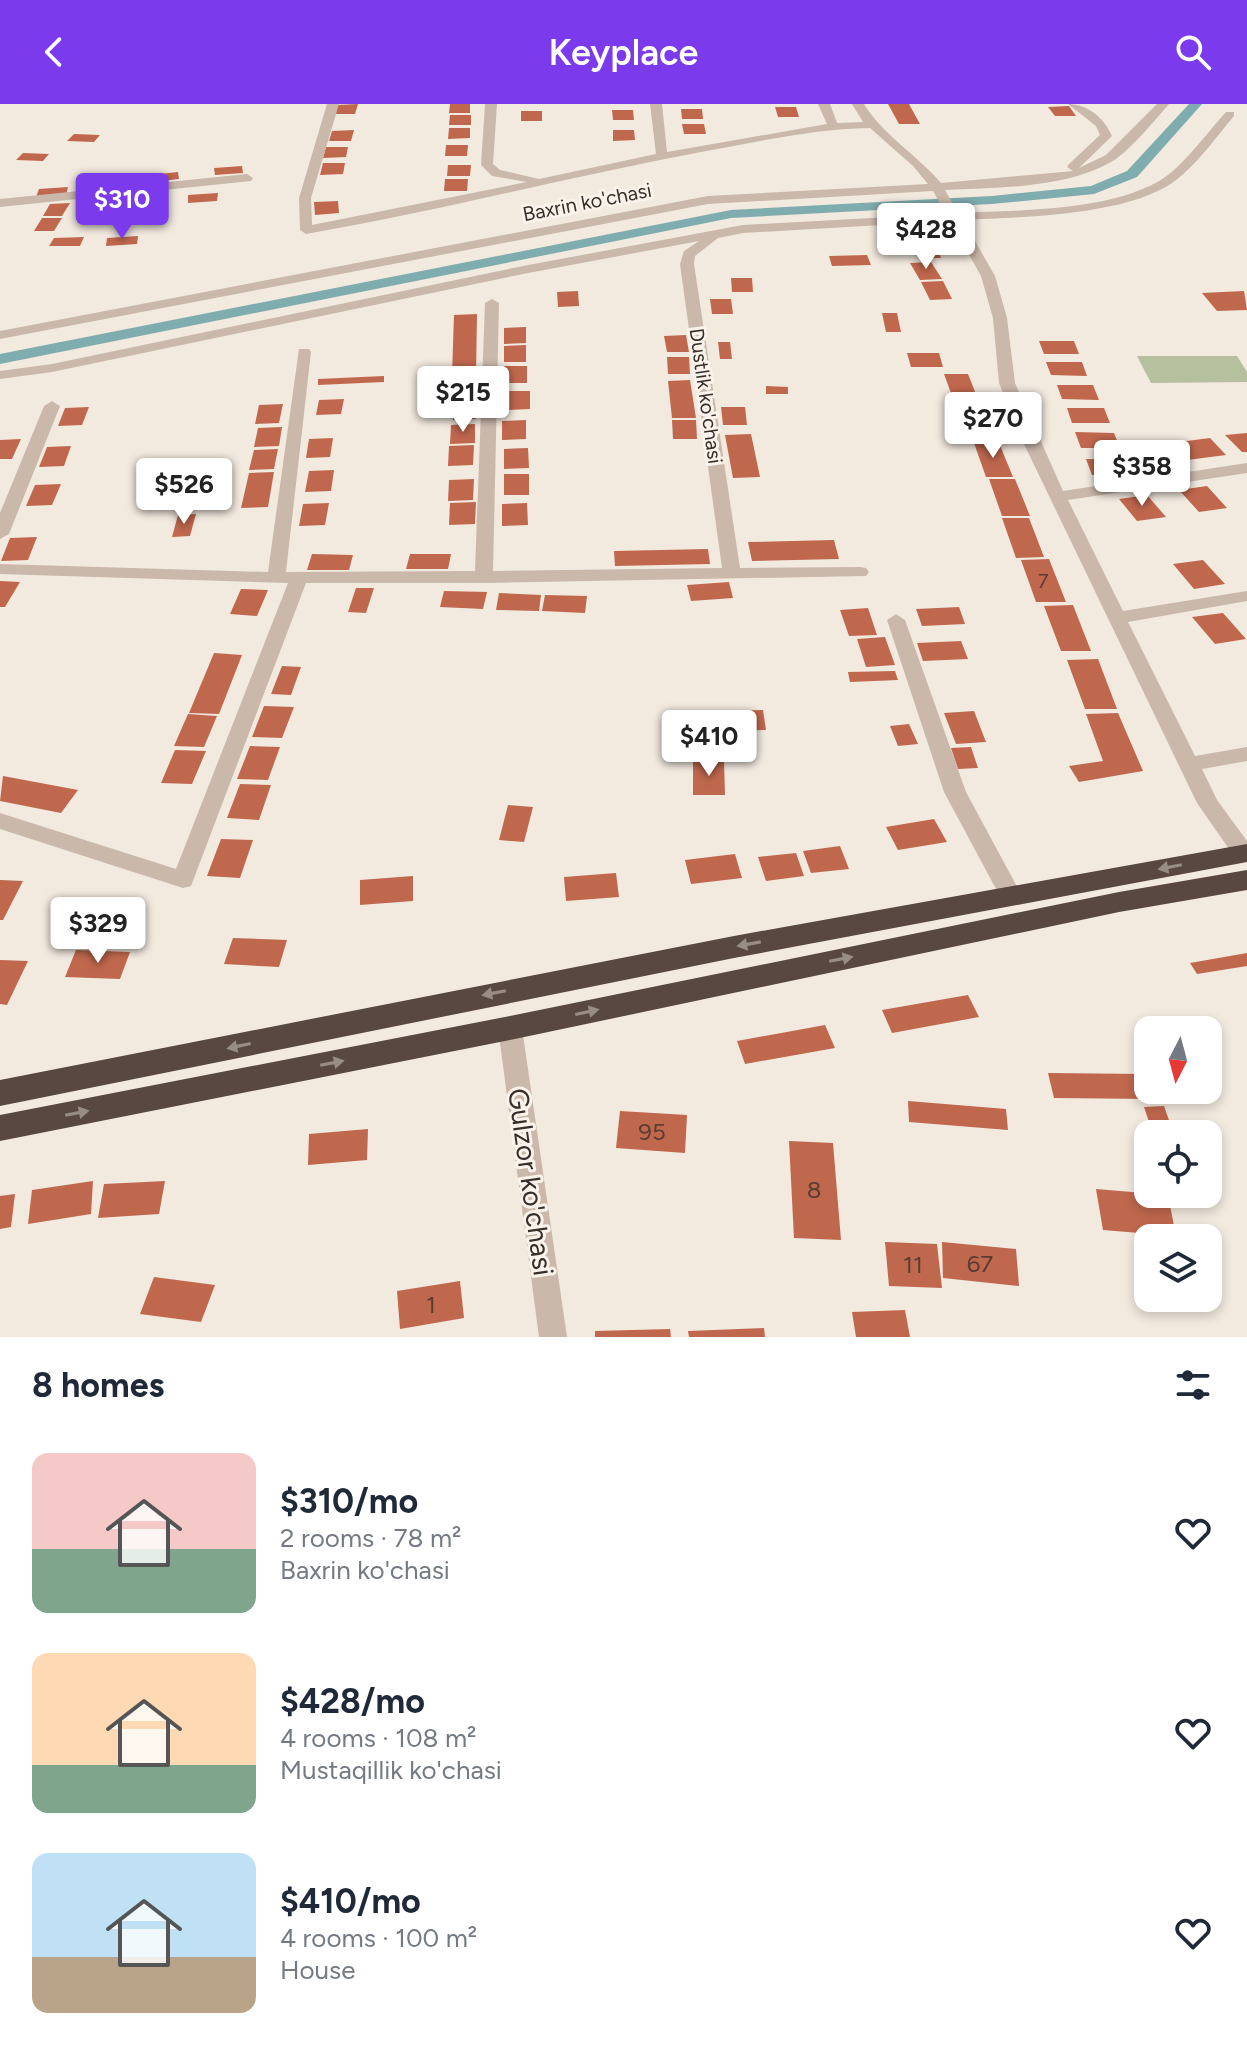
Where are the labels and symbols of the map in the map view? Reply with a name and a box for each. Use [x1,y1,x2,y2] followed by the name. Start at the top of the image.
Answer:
[75,173,169,241] pin: $310
[521,178,653,226] street label: Baxrin ko'chasi
[879,203,973,271] pin: $428
[685,327,727,465] street label: Dustlik ko'chasi
[416,366,510,434] pin: $215
[946,392,1040,460] pin: $270
[1095,440,1189,508] pin: $358
[137,458,231,526] pin: $526
[1038,569,1049,593] house number: 7
[662,710,756,778] pin: $410
[1158,862,1183,874] one-way arrow
[51,897,145,965] pin: $329
[736,938,761,950] one-way arrow
[829,952,854,964] one-way arrow
[481,988,506,1000] one-way arrow
[574,1005,599,1017] one-way arrow
[1134,1016,1222,1104] north arrow
[227,1040,252,1053] one-way arrow
[319,1056,344,1069] one-way arrow
[501,1086,561,1278] street label: Gulzor ko'chasi
[64,1107,89,1119] one-way arrow
[638,1117,666,1146] house number: 95
[807,1175,821,1204] house number: 8
[967,1249,993,1278] house number: 67
[903,1250,923,1279] house number: 11
[426,1290,436,1319] house number: 1

